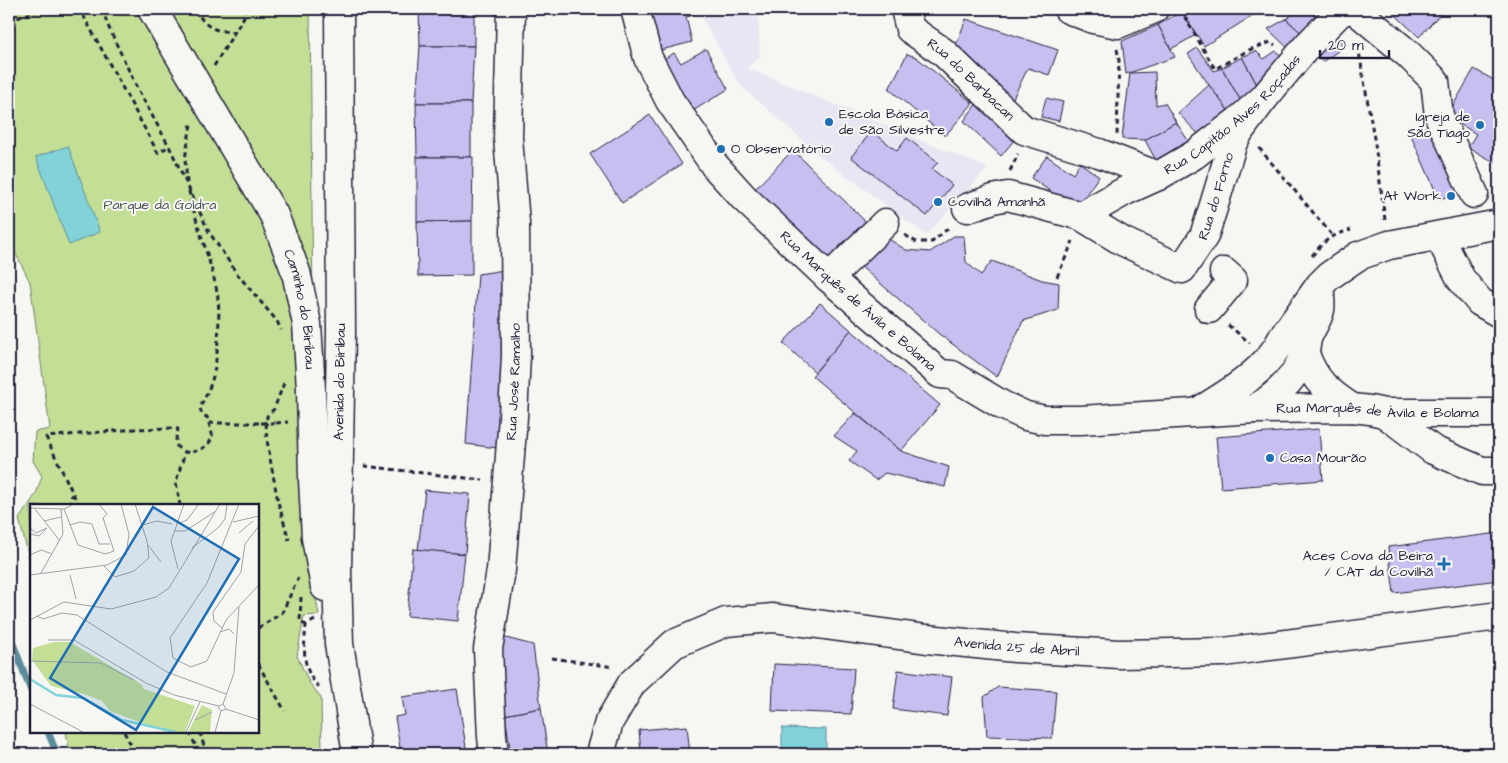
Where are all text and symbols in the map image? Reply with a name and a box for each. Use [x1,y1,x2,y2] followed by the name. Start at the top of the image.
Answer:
[1320,28,1389,60] scale bar
[923,34,1019,126] street label: Rua do Barbacan
[1328,35,1364,56] text: 20 m
[1160,50,1306,180] street label: Rua Capitão Alves Roçadas
[839,104,946,140] place label: Escola Básica de São Silvestre
[1407,107,1470,143] place label: Igreja de São Tiago
[823,116,835,128] marker: Escola Básica de São Silvestre
[1474,119,1486,131] marker: Igreja de São Tiago
[731,139,831,159] place label: O Observatório
[715,143,727,155] marker: O Observatório
[1193,150,1239,243] street label: Rua do Forno
[1383,186,1441,206] place label: At Work
[1445,190,1457,202] marker: At Work
[948,192,1045,212] place label: Covilhã Amanhã
[104,195,216,215] park label: Parque da Goldra
[932,196,944,208] marker: Covilhã Amanhã
[775,227,940,376] street label: Rua Marquês de Ávila e Bolama
[278,246,320,370] street label: Caminho do Biribau
[329,323,351,441] street label: Avenida do Biribau
[501,323,526,441] street label: Rua José Ramalho
[1276,398,1479,423] street label: Rua Marquês de Ávila e Bolama
[1280,448,1366,468] place label: Casa Mourão
[1264,452,1276,464] marker: Casa Mourão
[30,504,259,733] inset map
[1303,546,1433,582] place label: Aces Cova da Beira / CAT da Covilhã
[1437,557,1451,571] marker: Aces Cova da Beira / CAT da Covilhã
[953,632,1080,662] street label: Avenida 25 de Abril

